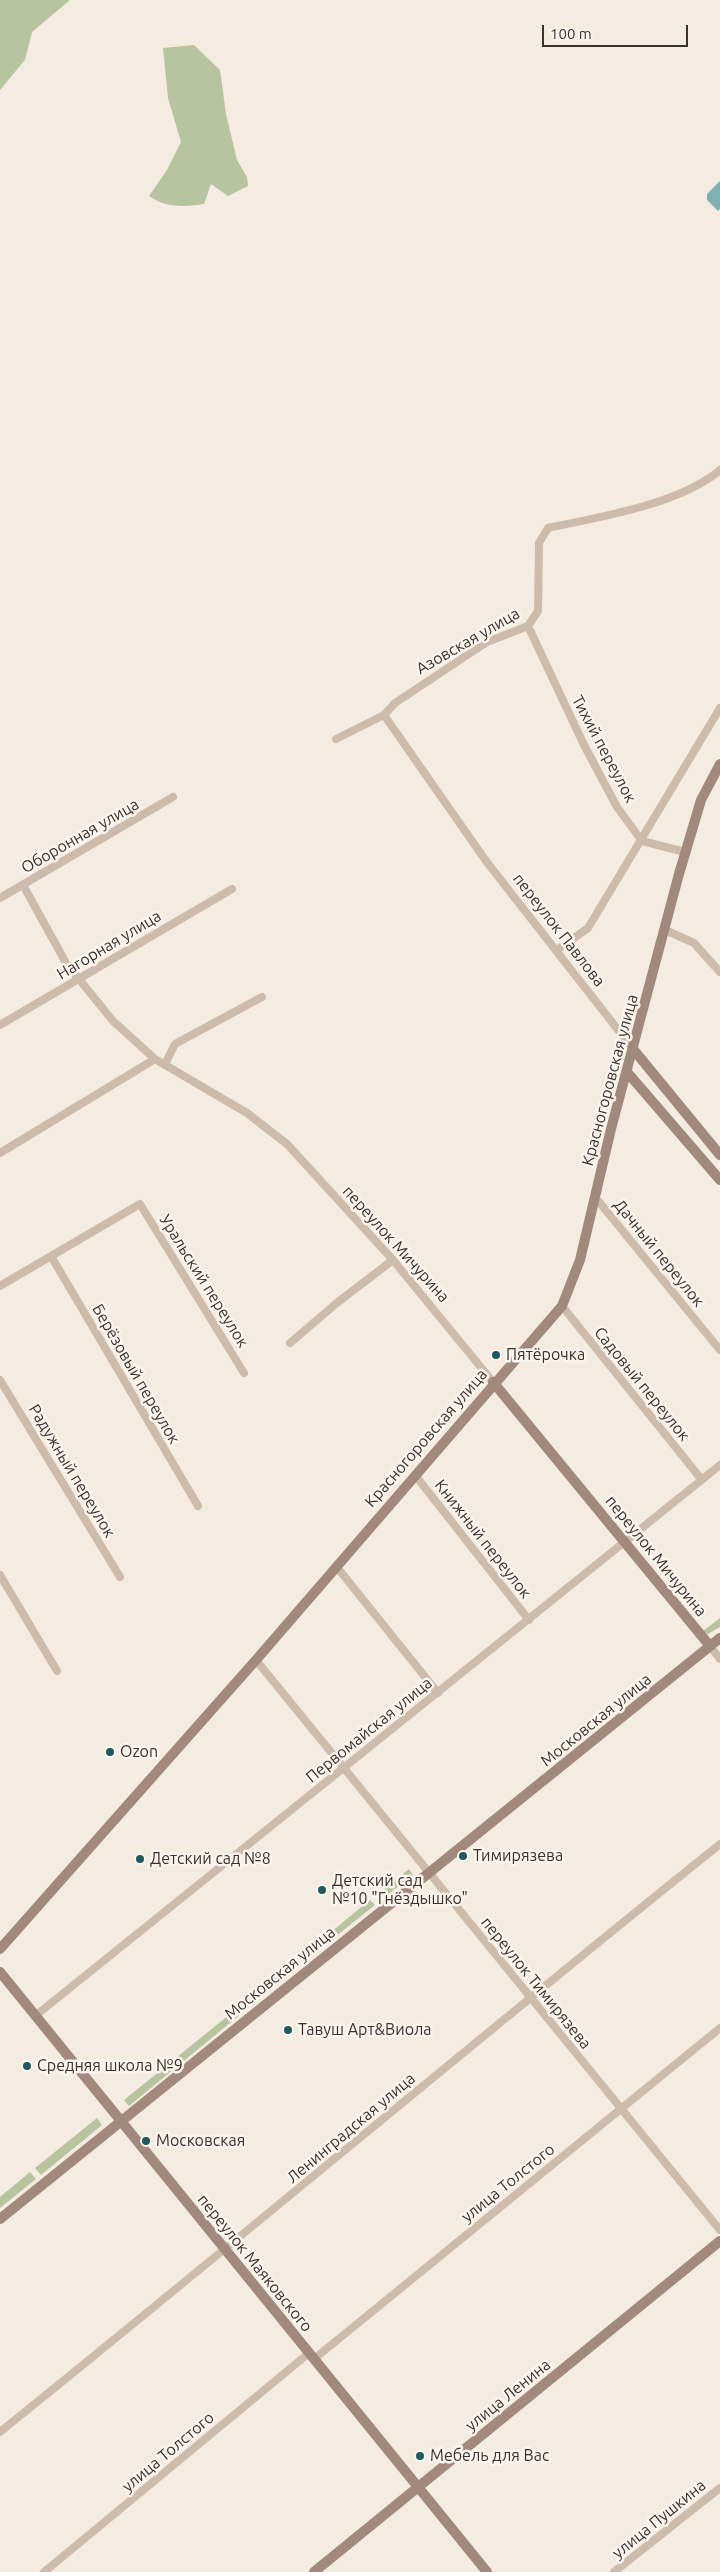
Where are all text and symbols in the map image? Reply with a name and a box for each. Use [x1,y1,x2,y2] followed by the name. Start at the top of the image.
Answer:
[545,15,691,47] scale bar
[550,25,592,42] text: 100 m
[413,604,523,678] street label: Азовская улица
[568,692,640,806] street label: Тихий переулок
[18,794,142,878] street label: Оборонная улица
[509,870,609,990] street label: переулок Павлова
[53,906,165,984] street label: Нагорная улица
[578,992,642,1168] street label: Красногоровская улица
[339,1182,453,1306] street label: переулок Мичурина
[610,1195,708,1311] street label: Дачный переулок
[155,1211,253,1351] street label: Уральский переулок
[88,1301,184,1447] street label: Берёзовый переулок
[590,1323,694,1445] street label: Садовый переулок
[506,1345,585,1365] place label: Пятёрочка
[490,1349,502,1361] marker: Пятёрочка
[361,1365,491,1511] street label: Красногоровская улица
[25,1401,119,1541] street label: Радужный переулок
[431,1476,535,1602] street label: Книжный переулок
[601,1492,711,1620] street label: переулок Мичурина
[537,1670,655,1770] street label: Московская улица
[302,1673,436,1787] street label: Первомайская улица
[120,1742,158,1762] place label: Ozon
[104,1746,116,1758] marker: Ozon
[473,1846,563,1866] place label: Тимирязева
[150,1849,271,1869] place label: Детский сад №8
[457,1850,469,1862] marker: Тимирязева
[134,1853,146,1865] marker: Детский сад №8
[332,1871,468,1909] place label: Детский сад №10 "Гнёздышко"
[316,1884,328,1896] marker: Детский сад №10 "Гнёздышко"
[477,1913,595,2053] street label: переулок Тимирязева
[221,1923,339,2023] street label: Московская улица
[298,2020,432,2040] place label: Тавуш Арт&Виола
[282,2024,294,2036] marker: Тавуш Арт&Виола
[37,2056,183,2076] place label: Средняя школа №9
[21,2060,33,2072] marker: Средняя школа №9
[283,2069,419,2187] street label: Ленинградская улица
[156,2131,245,2151] place label: Московская
[140,2135,152,2147] marker: Московская
[458,2140,558,2226] street label: улица Толстого
[194,2190,316,2336] street label: переулок Маяковского
[462,2355,554,2435] street label: улица Ленина
[118,2408,218,2496] street label: улица Толстого
[430,2446,549,2466] place label: Мебель для Вас
[414,2450,426,2462] marker: Мебель для Вас
[608,2476,710,2562] street label: улица Пушкина

